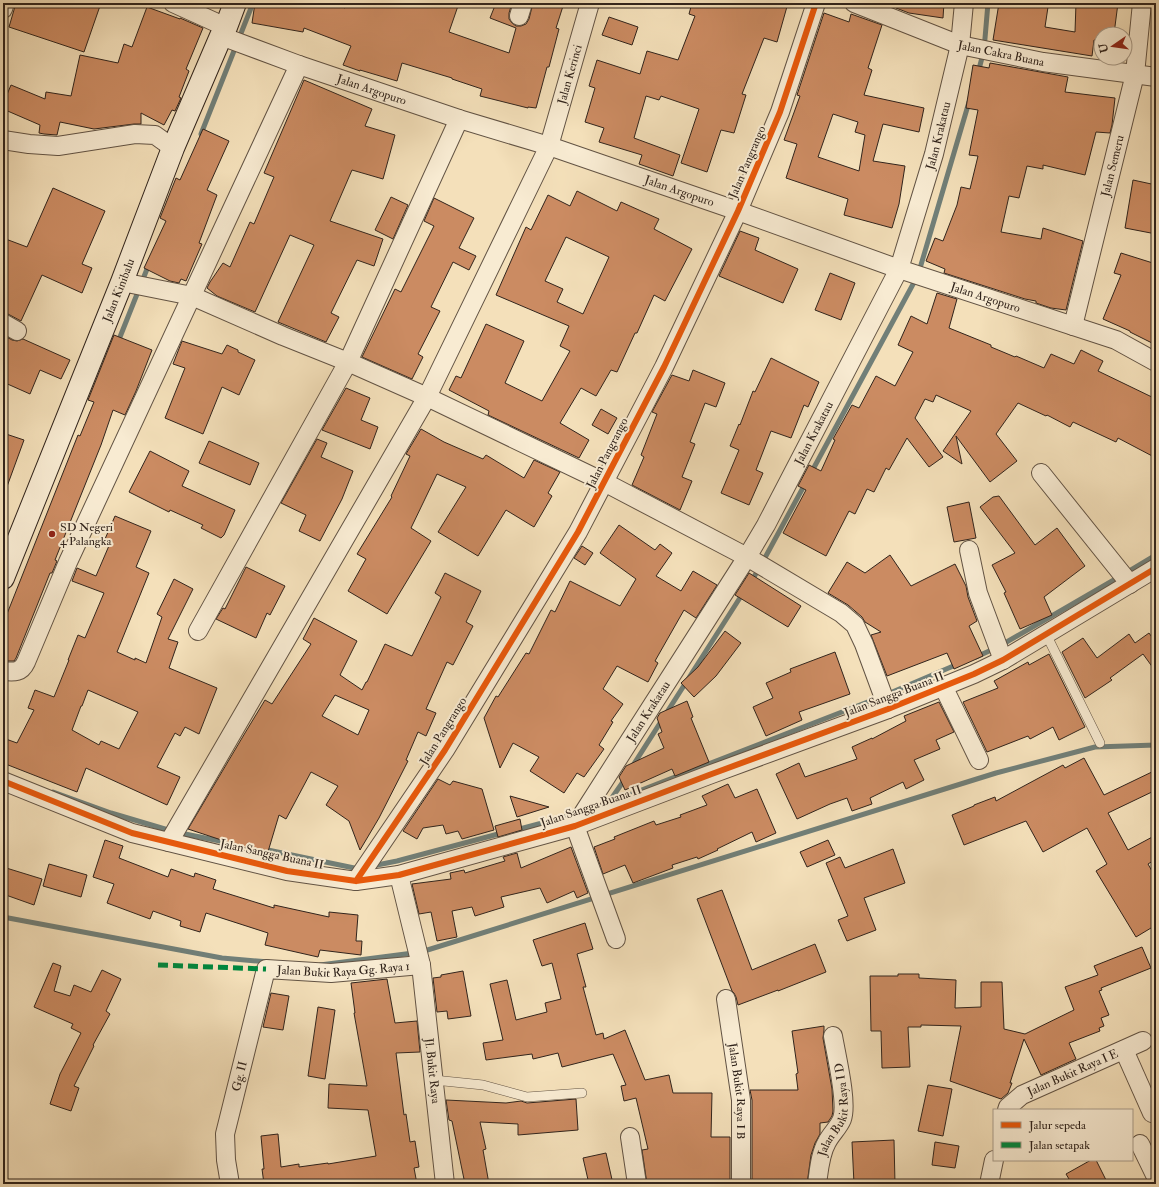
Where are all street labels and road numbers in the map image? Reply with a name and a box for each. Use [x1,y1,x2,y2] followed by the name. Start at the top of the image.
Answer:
[956,38,1047,70] street label: Jalan Cakra Buana
[554,43,586,107] street label: Jalan Kerinci
[334,71,409,109] street label: Jalan Argopuro
[922,100,954,173] street label: Jalan Krakatau
[725,123,770,202] street label: Jalan Pangrango
[1098,134,1128,199] street label: Jalan Semeru
[642,172,716,210] street label: Jalan Argopuro
[99,256,138,326] street label: Jalan Kinibalu
[948,279,1022,316] street label: Jalan Argopuro
[791,399,837,469] street label: Jalan Krakatau
[583,415,632,492] street label: Jalan Pangrango
[841,668,946,721] street label: Jalan Sangga Buana II
[623,678,674,746] street label: Jalan Krakatau
[416,694,470,769] street label: Jalan Pangrango
[538,782,644,831] street label: Jalan Sangga Buana II
[218,836,325,873] street label: Jalan Sangga Buana II
[276,959,410,981] street label: Jalan Bukit Raya Gg. Raya 1
[421,1036,443,1105] street label: Jl. Bukit Raya
[724,1041,748,1140] street label: Jalan Bukit Raya I B
[1024,1046,1121,1100] street label: Jalan Bukit Raya I E
[229,1059,251,1093] street label: Gg. II
[815,1061,852,1159] street label: Jalan Bukit Raya I D

